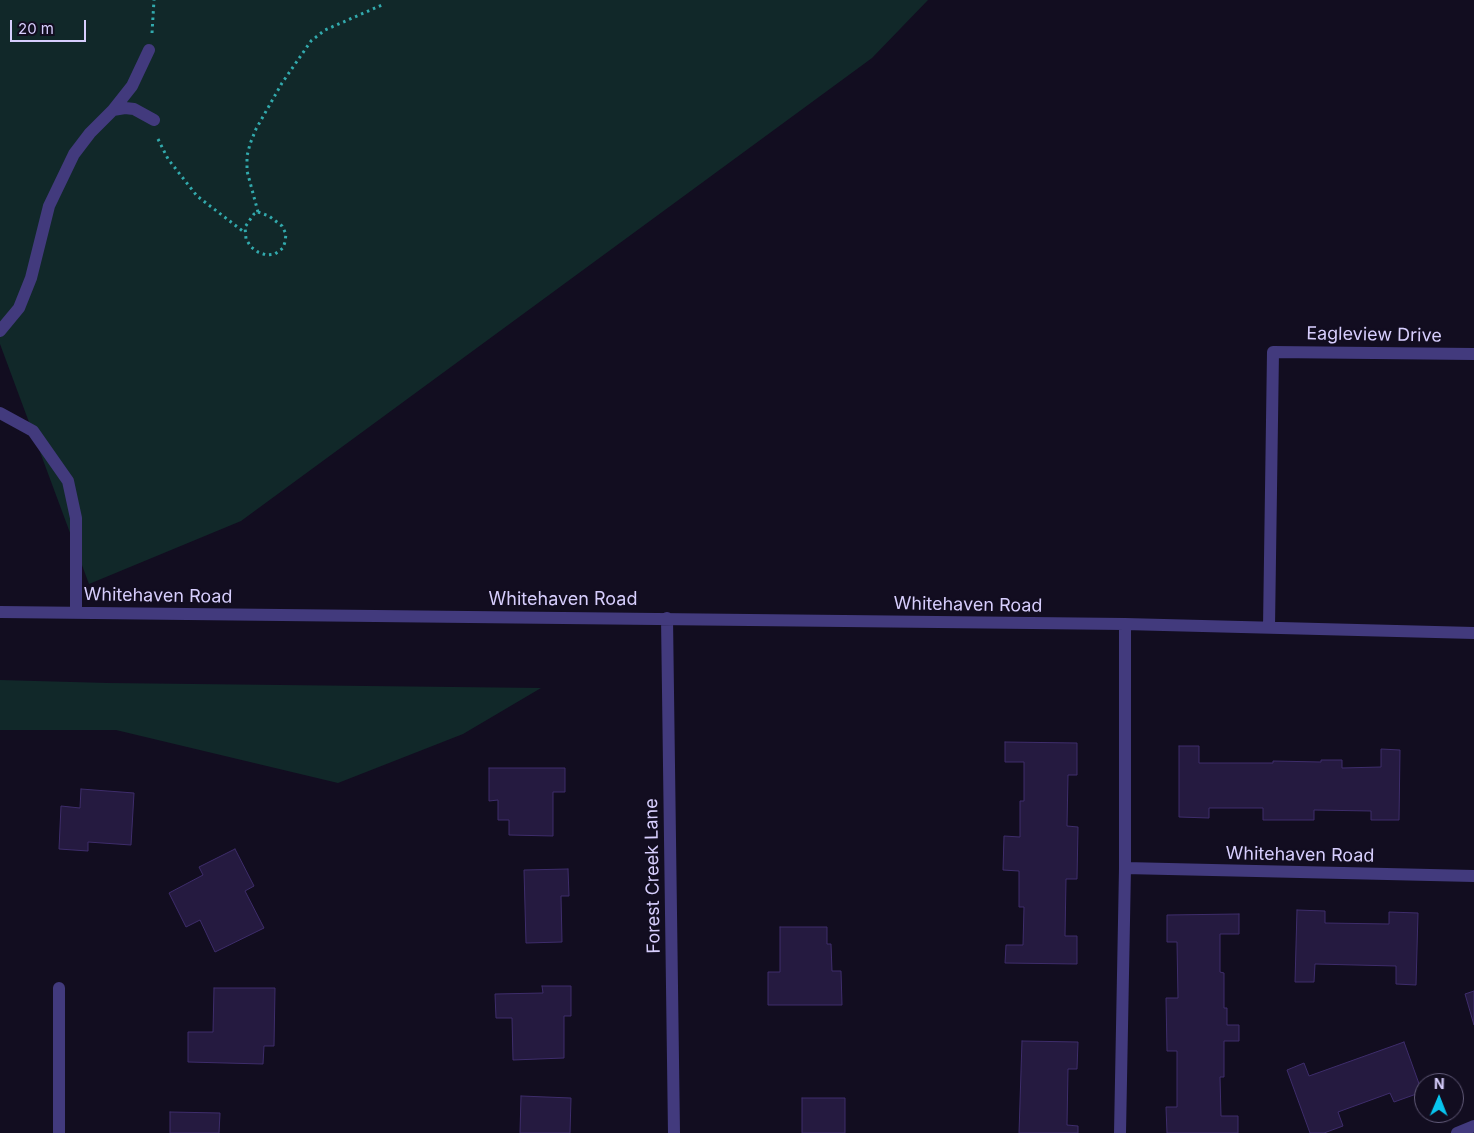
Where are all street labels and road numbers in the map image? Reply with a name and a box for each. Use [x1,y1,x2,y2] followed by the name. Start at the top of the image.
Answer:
[1306,323,1442,347] street label: Eagleview Drive
[83,584,233,608] street label: Whitehaven Road
[489,589,637,611] street label: Whitehaven Road
[893,593,1043,617] street label: Whitehaven Road
[641,798,665,954] street label: Forest Creek Lane
[1225,843,1375,867] street label: Whitehaven Road

